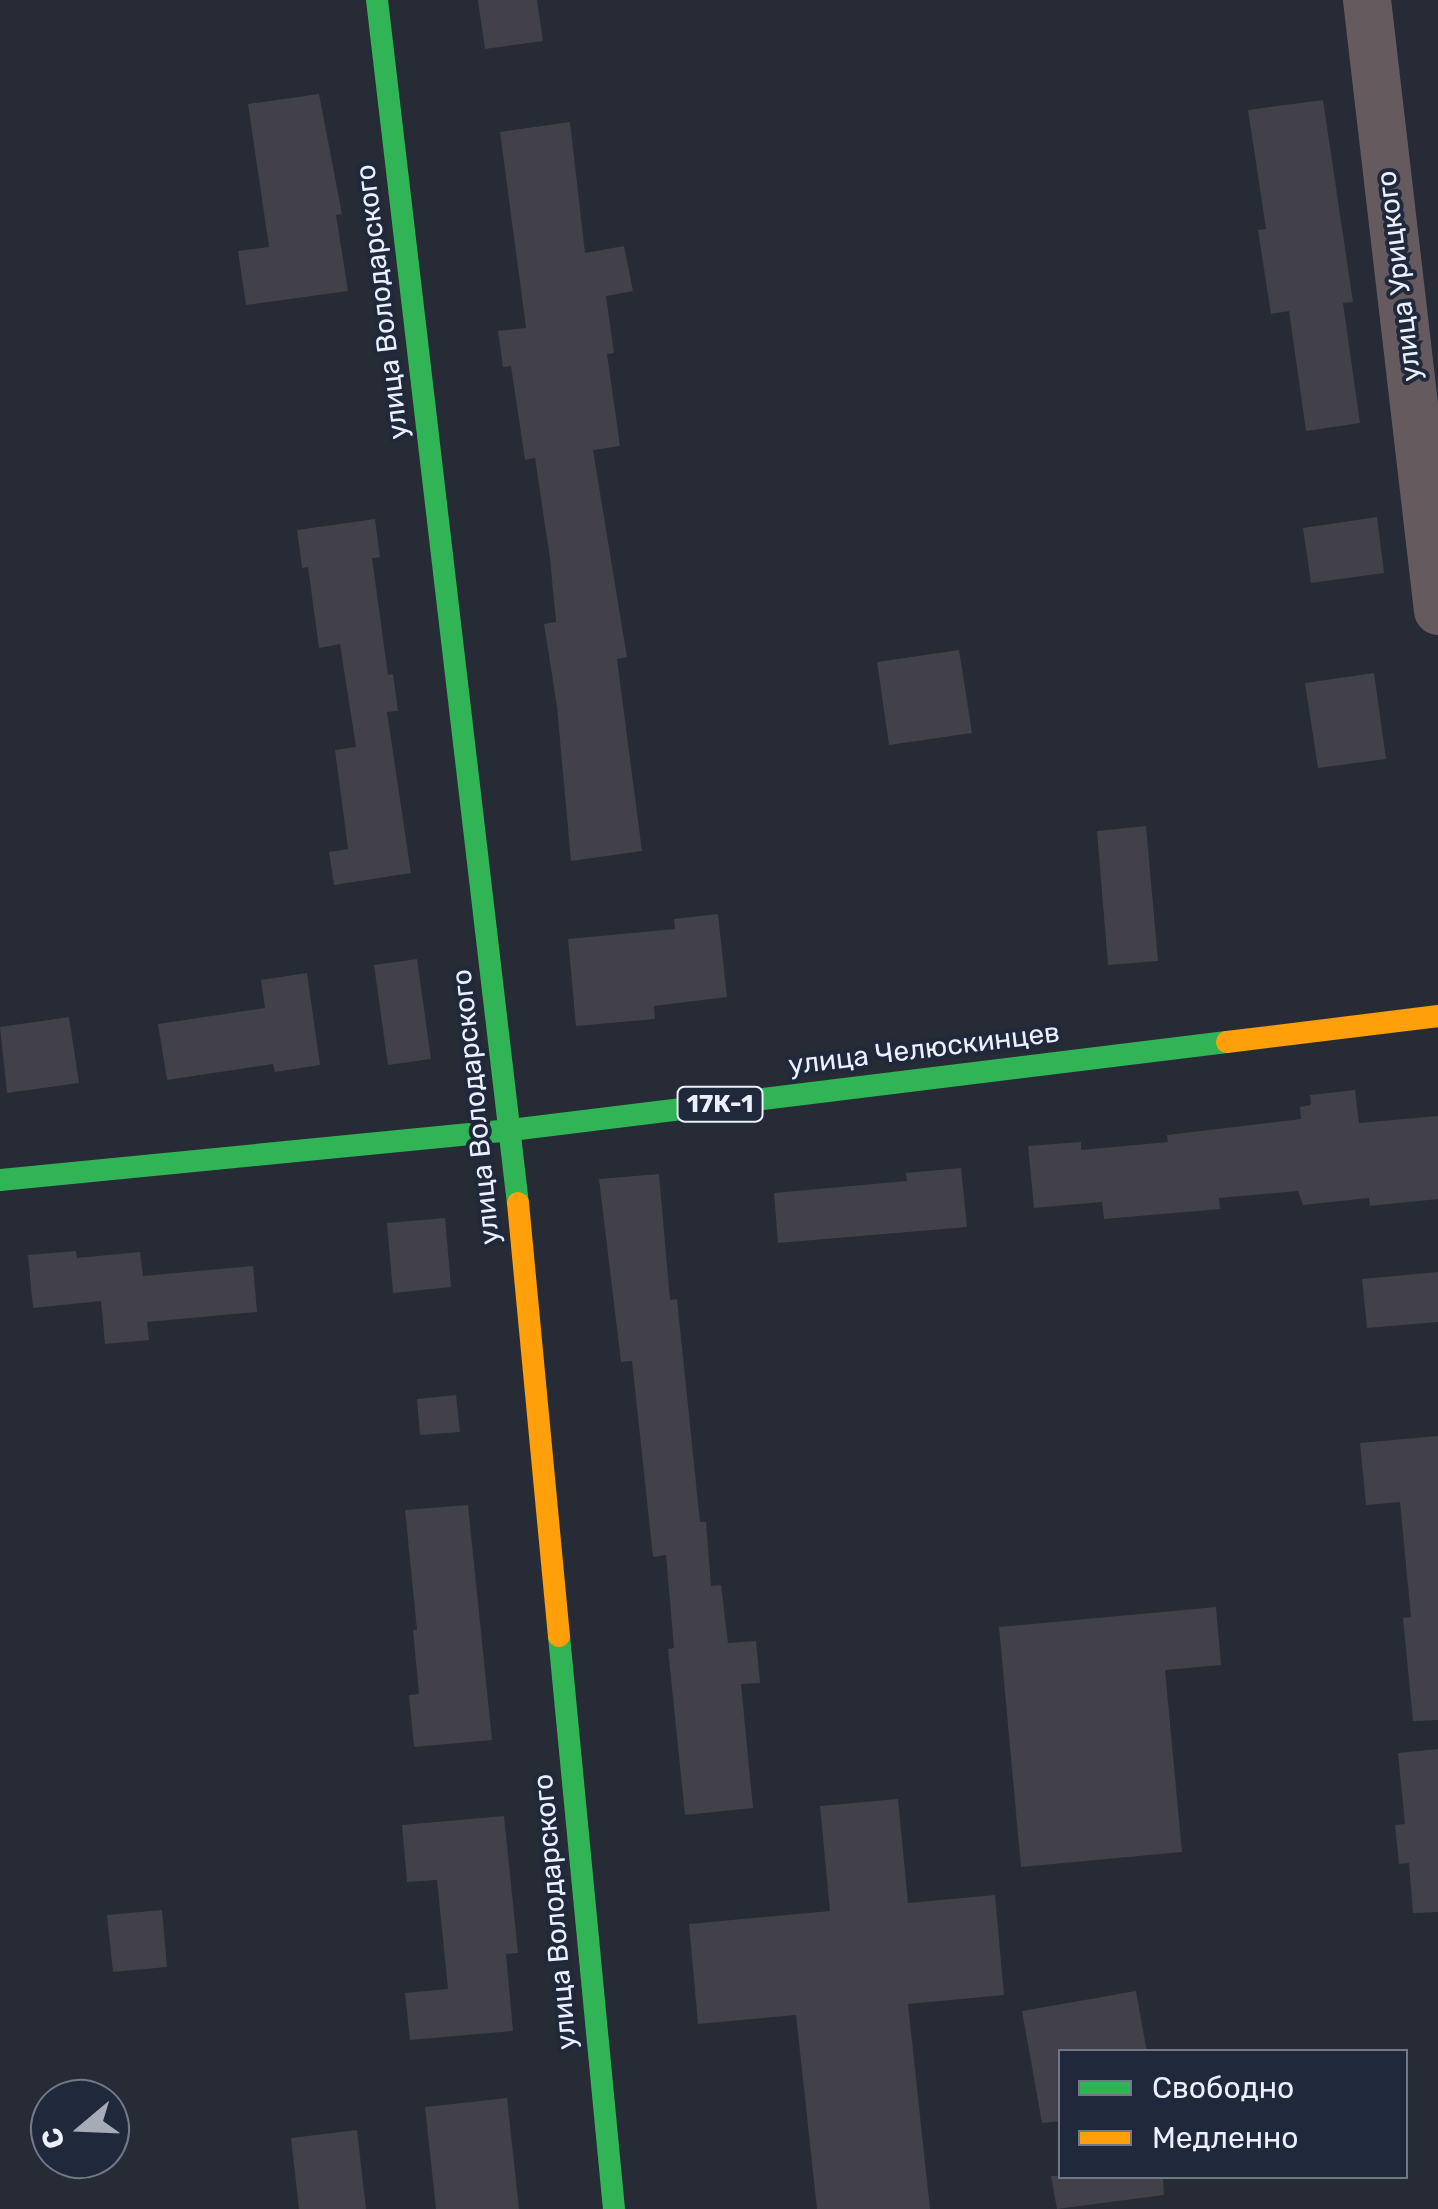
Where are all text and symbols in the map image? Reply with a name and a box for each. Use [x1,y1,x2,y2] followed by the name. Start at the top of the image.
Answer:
[348,163,416,441] street label: улица Володарского
[1369,169,1429,383] street label: улица Урицкого
[445,968,507,1246] street label: улица Володарского
[786,1016,1062,1082] street label: улица Челюскинцев
[675,1084,765,1124] road number: 17К-1
[526,1773,584,2051] street label: улица Володарского
[1058,2049,1408,2179] legend
[1152,2070,1294,2106] text: Свободно
[30,2079,130,2179] north arrow
[1152,2120,1299,2156] text: Медленно
[34,2124,72,2153] text: С

